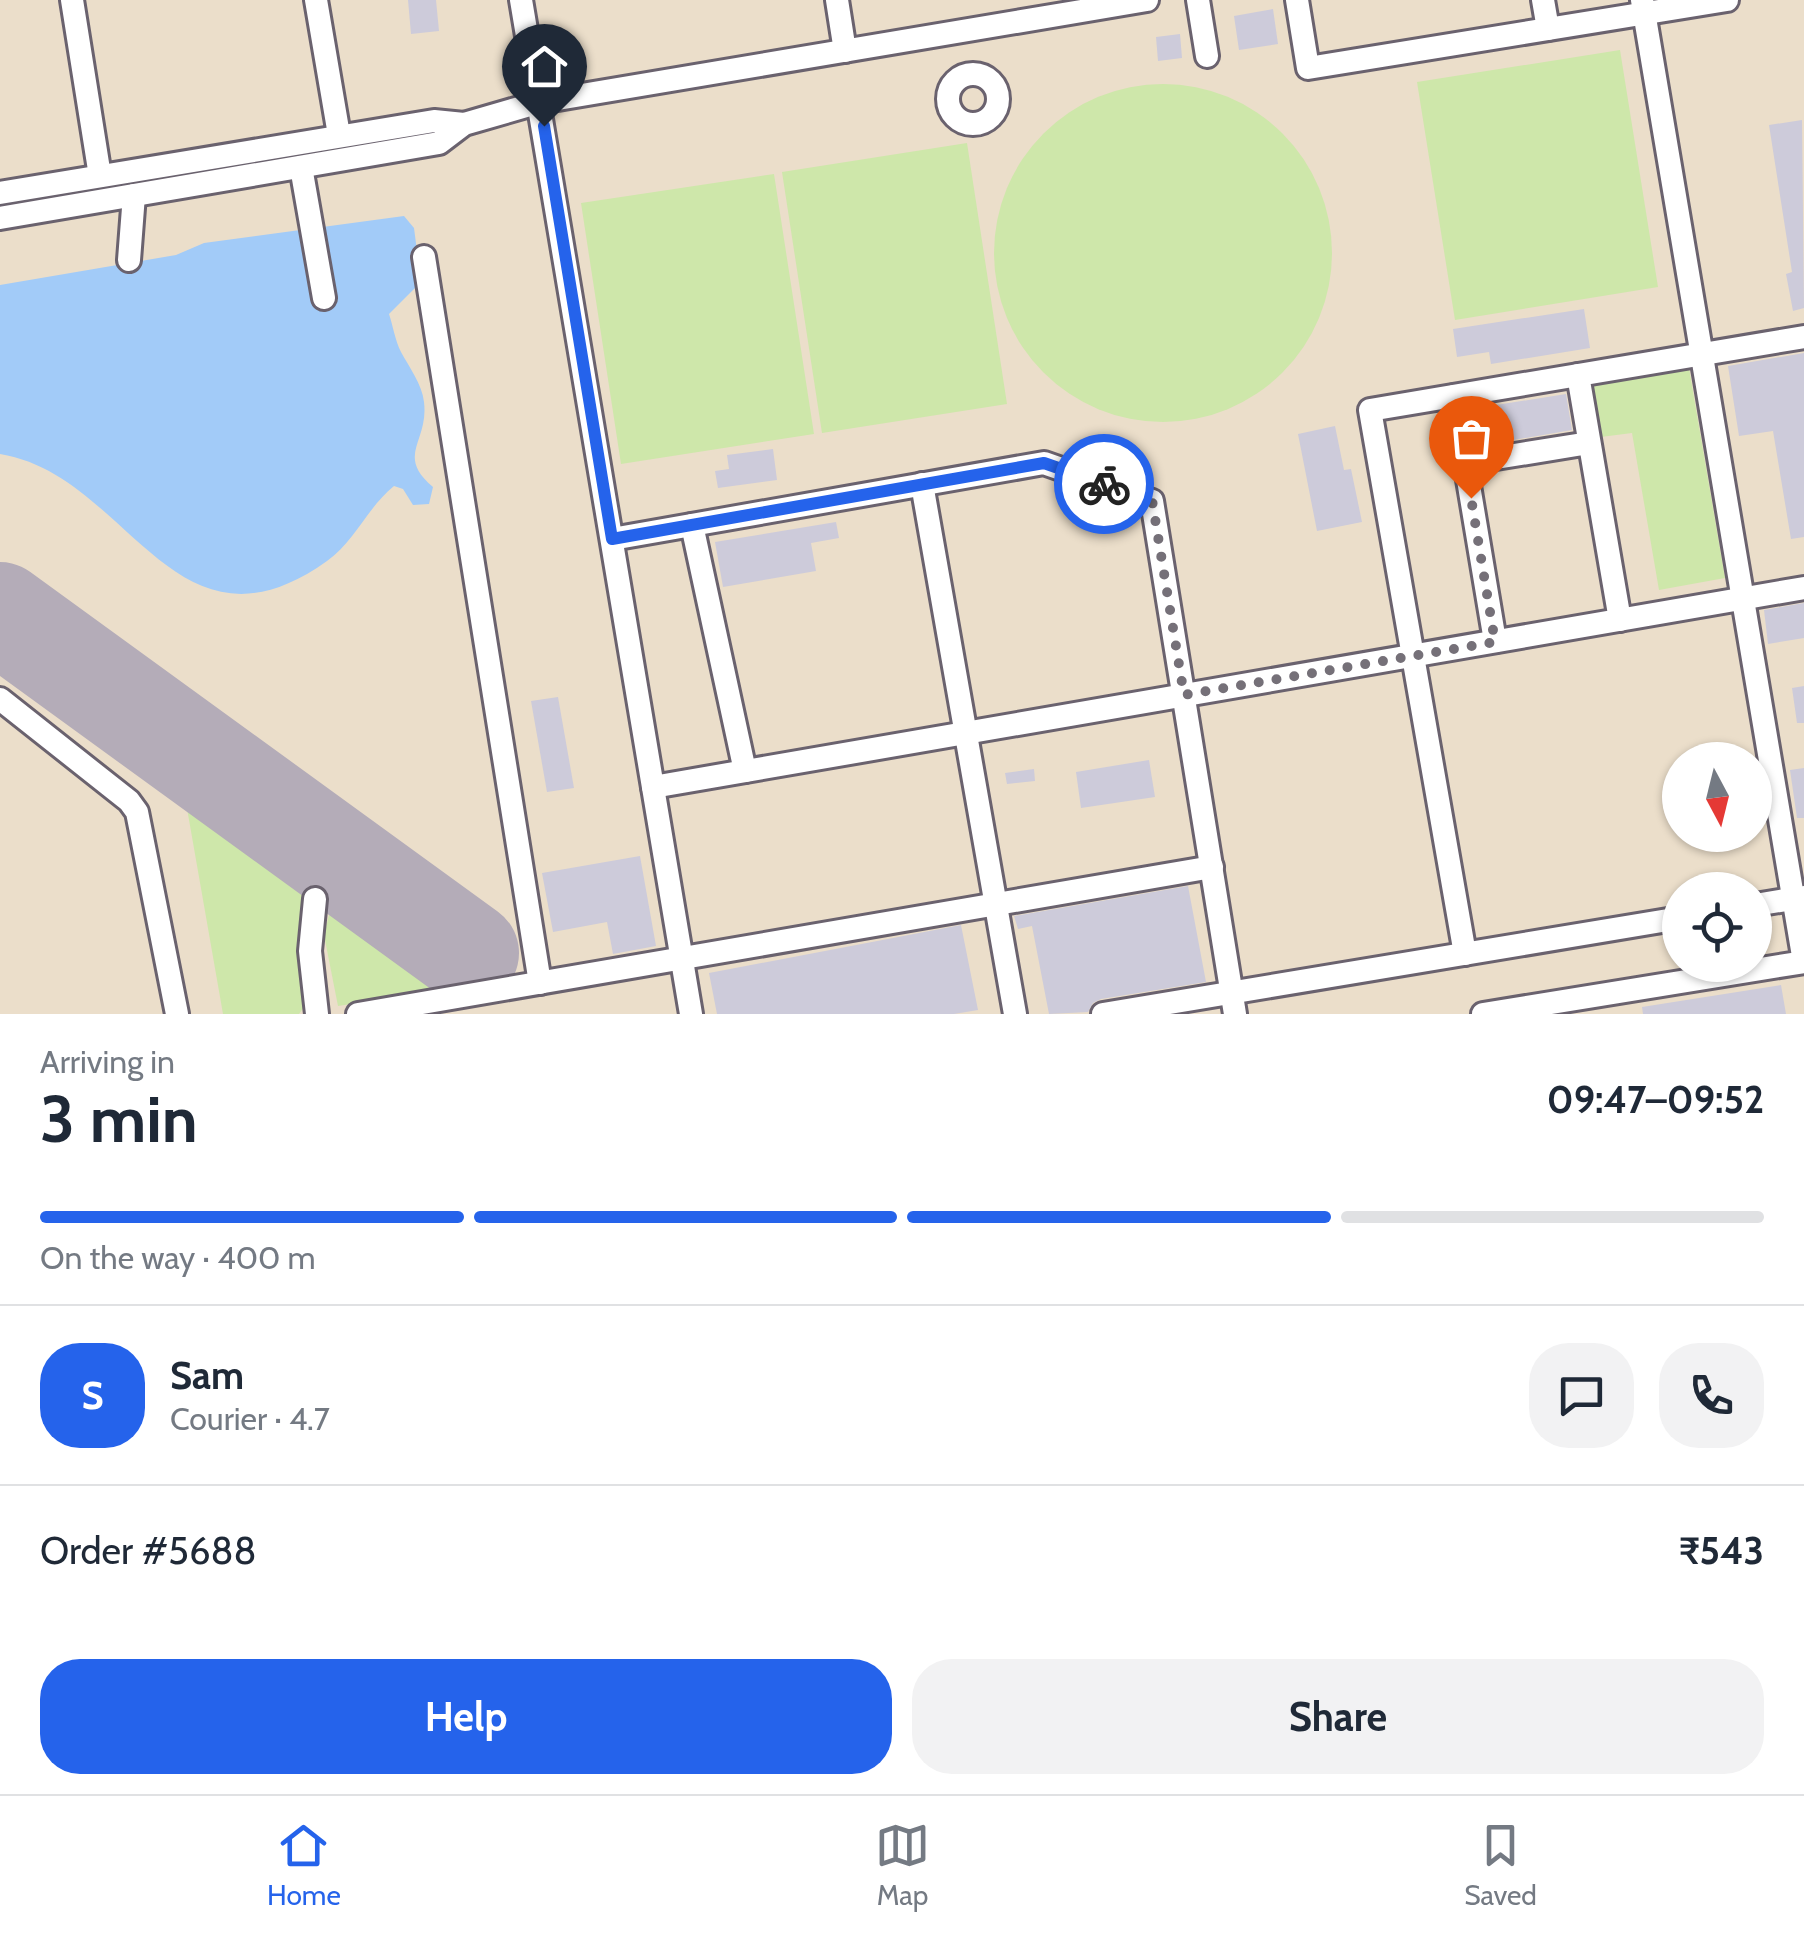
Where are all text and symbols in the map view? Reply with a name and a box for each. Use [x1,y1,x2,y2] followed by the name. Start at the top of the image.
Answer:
[502,24,587,127] pin
[517,39,572,94] icon: home
[1429,396,1514,499] pin
[1444,411,1499,466] icon: bag
[1054,434,1154,534] courier
[1077,457,1132,512] icon: bike
[1662,742,1772,852] north arrow
[1662,742,1772,982] map controls
[1662,872,1772,982] button: locate
[40,1042,175,1081] text: Arriving in
[1547,1076,1764,1123] text: 09:47–09:52
[40,1079,198,1158] text: 3 min
[40,1238,316,1277] text: On the way · 400 m
[1529,1343,1634,1448] button: chat
[1659,1343,1764,1448] button: phone
[170,1352,244,1399] text: Sam
[81,1372,104,1419] text: S
[170,1399,330,1438] text: Courier · 4.7
[40,1527,257,1574] text: Order #5688
[1679,1527,1764,1574] text: ₹543
[40,1659,892,1774] button: Help
[912,1659,1764,1774] button: Share
[267,1818,341,1912] tab: Home
[875,1818,930,1912] tab: Map
[1464,1818,1537,1912] tab: Saved

